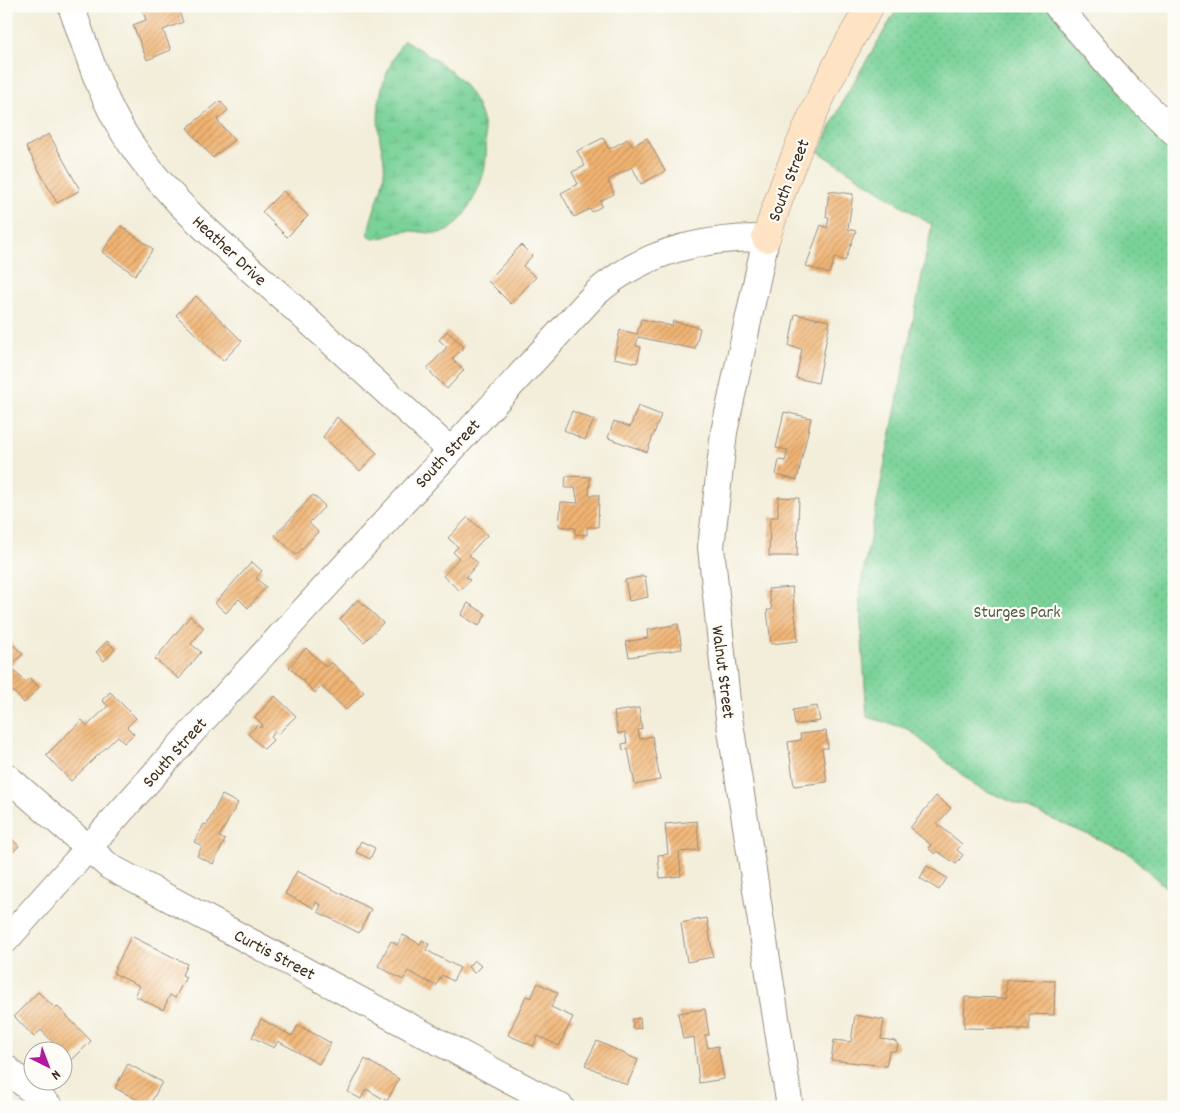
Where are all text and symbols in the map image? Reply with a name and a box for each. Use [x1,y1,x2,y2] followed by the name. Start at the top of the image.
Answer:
[763,136,818,226] street label: South Street
[185,211,271,293] street label: Heather Drive
[410,414,488,495] street label: South Street
[973,601,1061,626] park label: Sturges Park
[703,624,740,721] street label: Walnut Street
[138,713,214,794] street label: South Street
[229,924,319,988] street label: Curtis Street
[22,1040,72,1090] north arrow
[46,1064,65,1084] text: N

